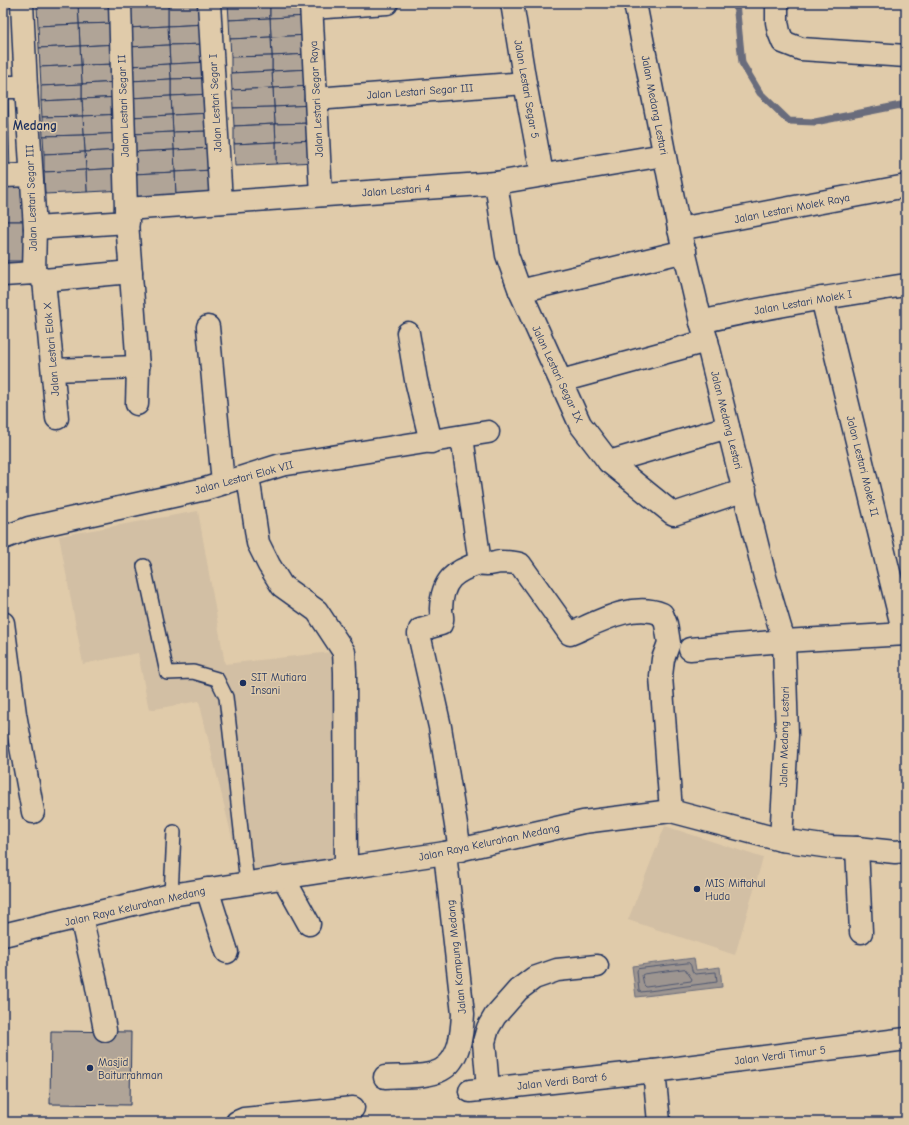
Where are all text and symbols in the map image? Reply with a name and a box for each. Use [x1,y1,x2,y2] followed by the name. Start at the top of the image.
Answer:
[511,39,542,140] street label: Jalan Lestari Segar 5
[307,40,326,158] street label: Jalan Lestari Segar Raya
[206,53,225,152] street label: Jalan Lestari Segar I
[115,54,132,158] street label: Jalan Lestari Segar II
[638,54,671,156] street label: Jalan Medang Lestari
[366,81,474,102] street label: Jalan Lestari Segar III
[13,118,57,133] district label: Medang
[23,144,40,252] street label: Jalan Lestari Segar III
[362,182,431,199] street label: Jalan Lestari 4
[733,191,851,226] street label: Jalan Lestari Molek Raya
[753,287,853,318] street label: Jalan Lestari Molek I
[41,301,62,397] street label: Jalan Lestari Elok X
[529,323,586,425] street label: Jalan Lestari Segar IX
[708,369,745,471] street label: Jalan Medang Lestari
[844,414,881,518] street label: Jalan Lestari Molek II
[193,458,295,497] street label: Jalan Lestari Elok VII
[251,671,307,697] place label: SIT Mutiara Insani
[238,678,248,688] marker: SIT Mutiara Insani
[777,686,792,788] street label: Jalan Medang Lestari
[417,821,561,864] street label: Jalan Raya Kelurahan Medang
[705,877,766,903] place label: MIS Miftahul Huda
[64,884,207,929] street label: Jalan Raya Kelurahan Medang
[692,884,702,894] marker: MIS Miftahul Huda
[444,899,469,1015] street label: Jalan Kampung Medang
[733,1043,827,1068] street label: Jalan Verdi Timur 5
[98,1056,163,1082] place label: Masjid Baiturrahman
[85,1063,95,1073] marker: Masjid Baiturrahman
[516,1070,608,1093] street label: Jalan Verdi Barat 6

